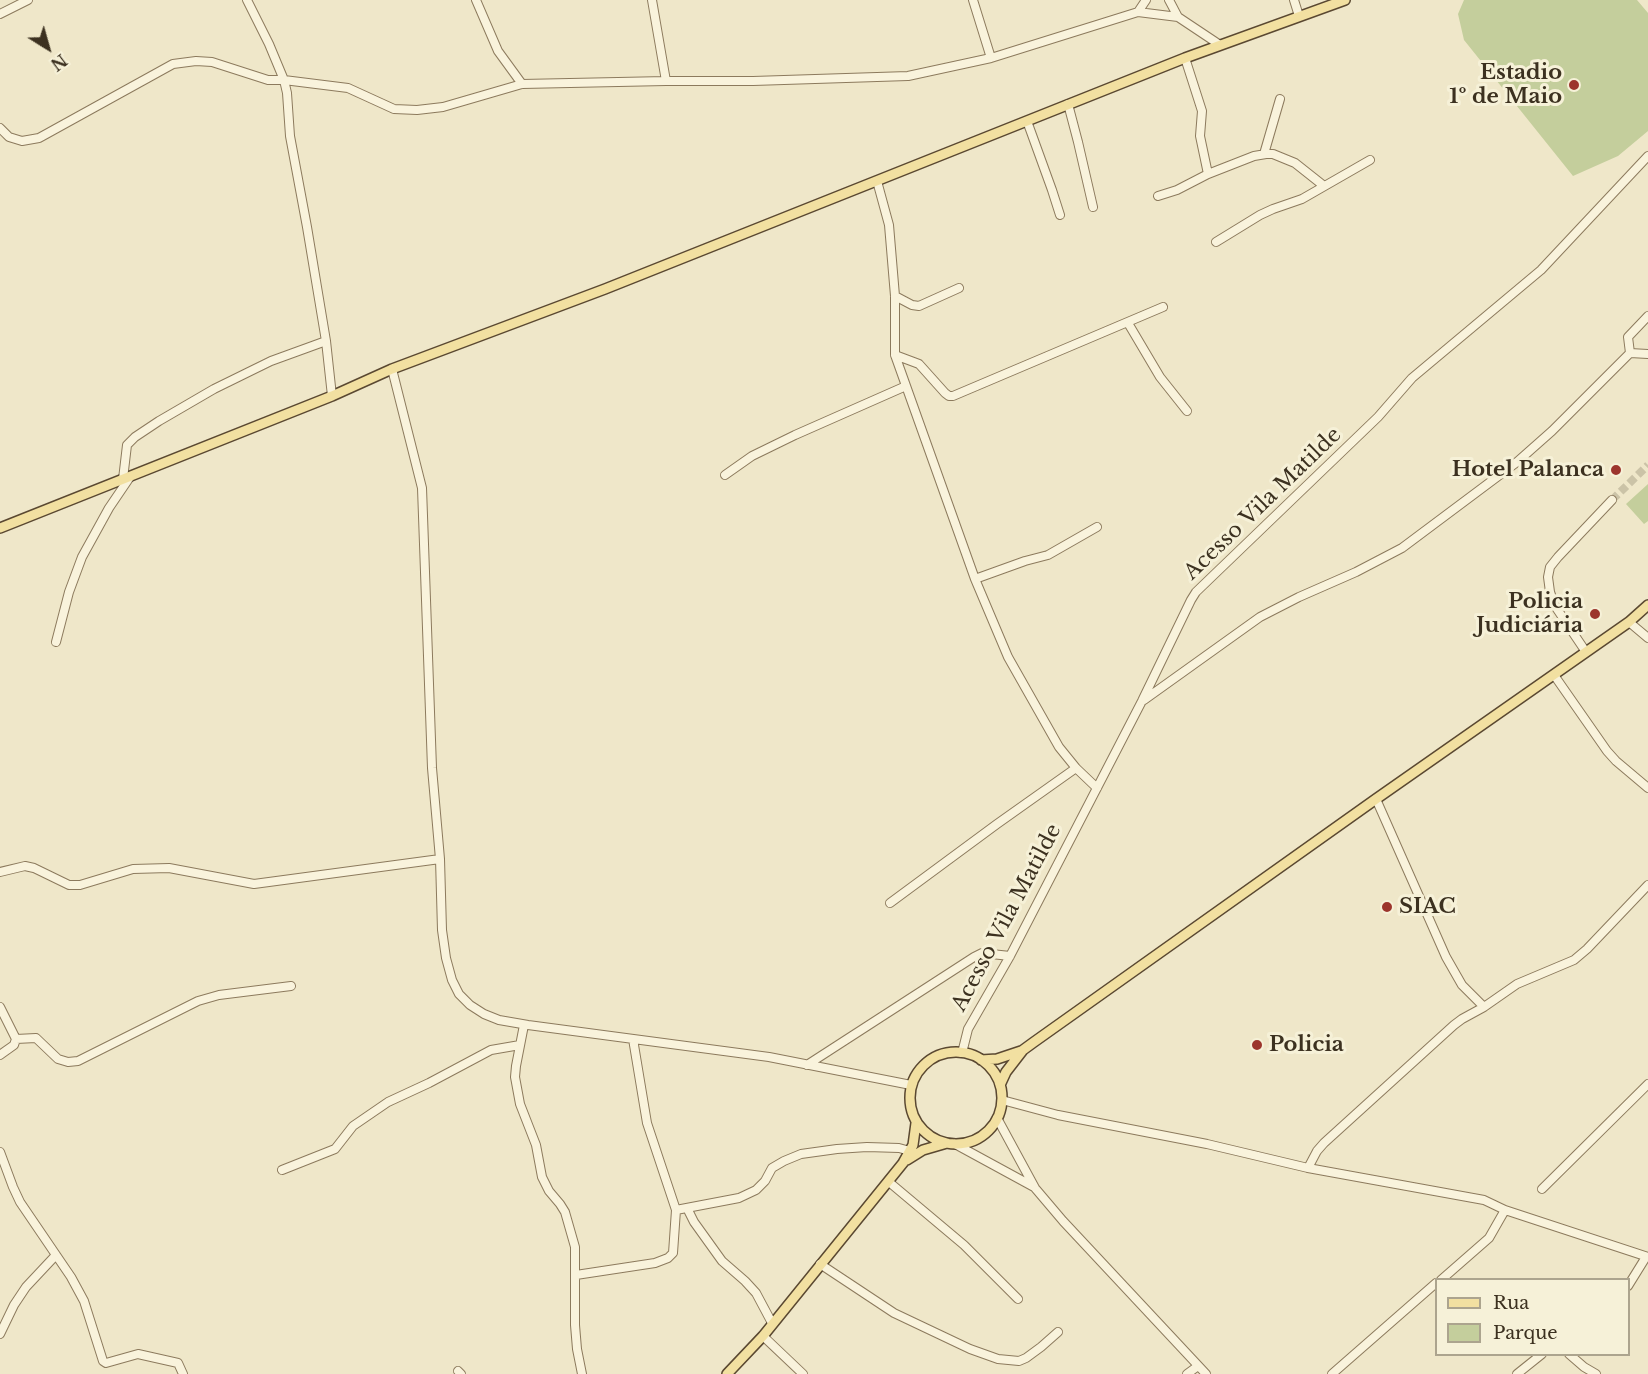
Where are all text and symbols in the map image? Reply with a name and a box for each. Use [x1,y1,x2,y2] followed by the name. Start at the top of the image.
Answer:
[18,18,78,78] north arrow
[47,50,71,75] text: N
[1449,60,1562,110] place label: Estadio 1º de Maio
[1567,78,1581,92] marker: Estadio 1º de Maio
[1179,422,1347,586] street label: Acesso Vila Matilde
[1452,457,1604,483] place label: Hotel Palanca
[1609,463,1623,477] marker: Hotel Palanca
[1476,589,1583,639] place label: Policia Judiciária
[1588,607,1602,621] marker: Policia Judiciária
[947,820,1067,1016] street label: Acesso Vila Matilde
[1399,894,1456,920] place label: SIAC
[1380,900,1394,914] marker: SIAC
[1269,1032,1344,1058] place label: Policia
[1250,1038,1264,1052] marker: Policia
[1435,1278,1630,1356] legend
[1493,1292,1529,1314] text: Rua
[1493,1322,1558,1344] text: Parque

